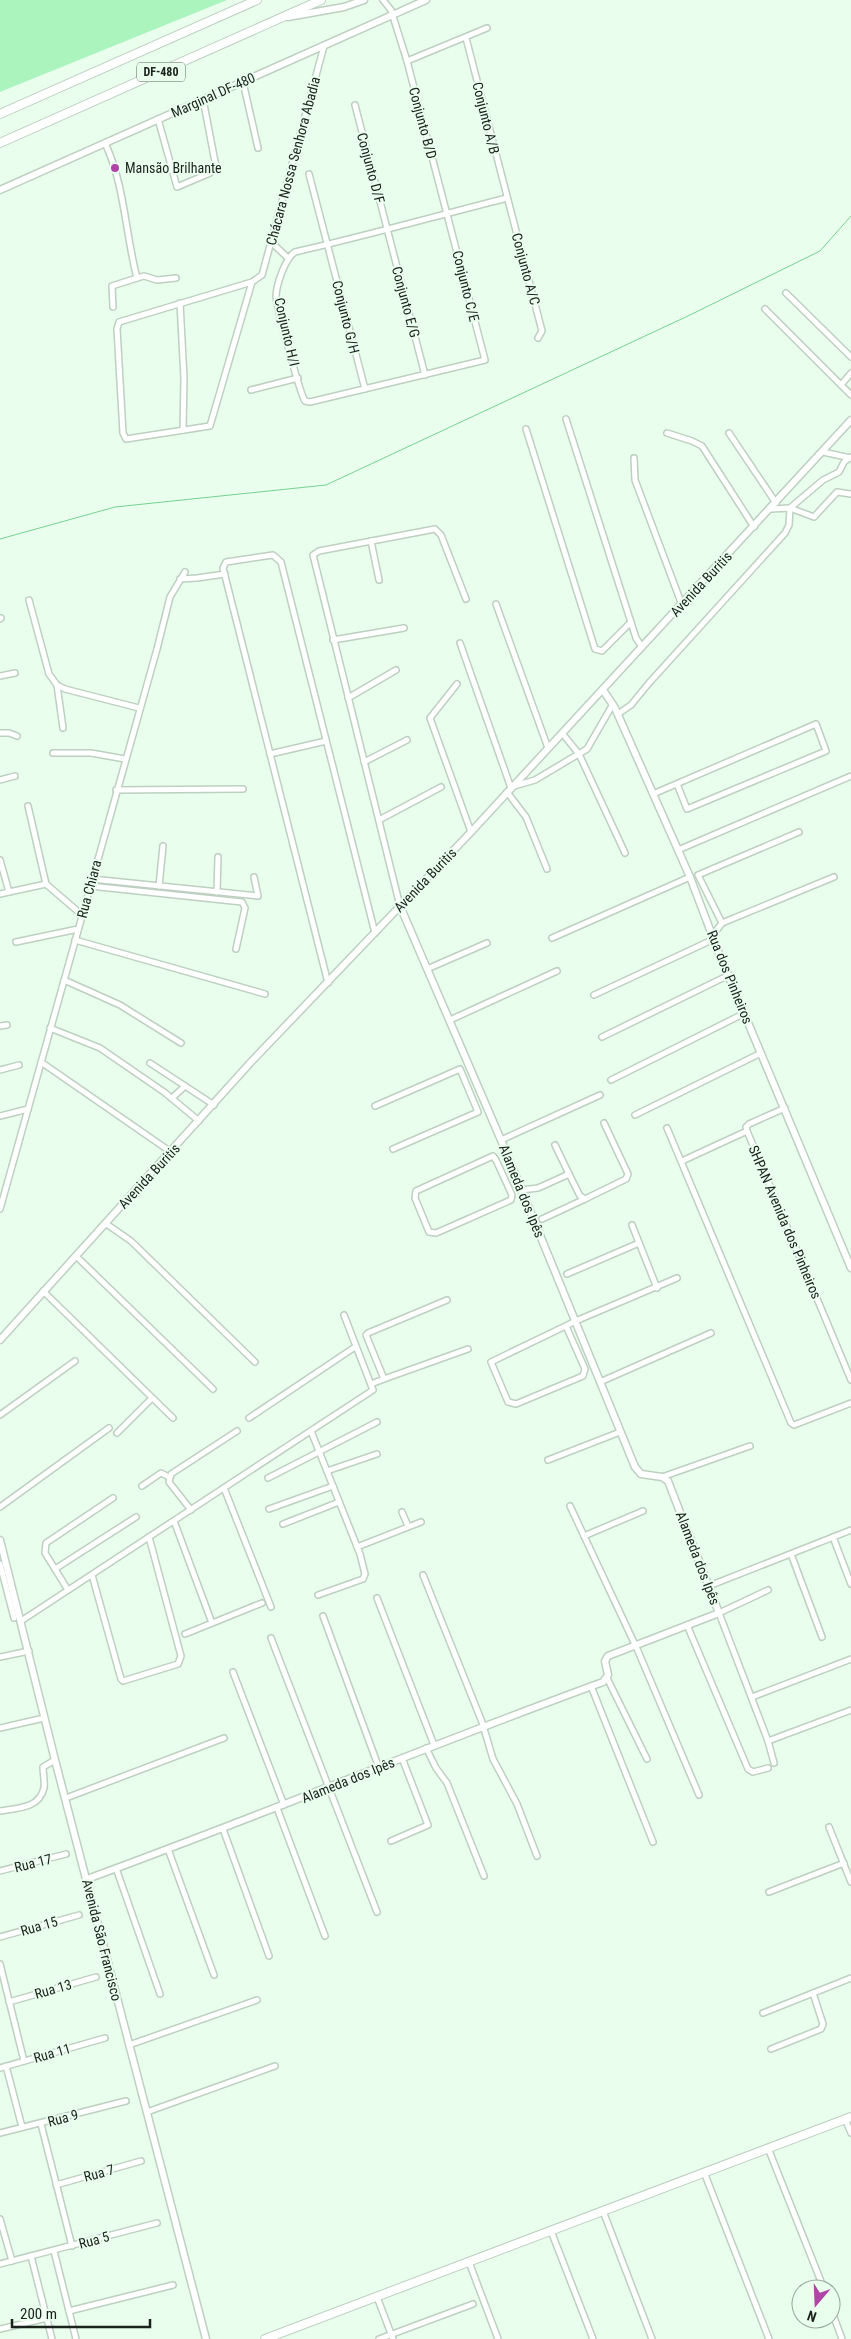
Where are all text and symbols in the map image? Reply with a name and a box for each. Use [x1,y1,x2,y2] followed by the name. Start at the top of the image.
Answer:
[137,62,185,82] road number: DF-480
[168,69,258,121] street label: Marginal DF-480
[263,75,323,247] street label: Chácara Nossa Senhora Abadia
[469,80,503,156] street label: Conjunto A/B
[406,85,440,161] street label: Conjunto B/D
[354,131,388,205] street label: Conjunto D/F
[125,160,222,176] place label: Mansão Brilhante
[109,162,121,174] marker: Mansão Brilhante
[509,231,543,307] street label: Conjunto A/C
[449,249,483,323] street label: Conjunto C/E
[389,265,423,339] street label: Conjunto E/G
[329,279,363,355] street label: Conjunto G/H
[271,296,303,368] street label: Conjunto H/I
[667,548,735,620] street label: Avenida Buritis
[391,845,459,915] street label: Avenida Buritis
[74,858,104,920] street label: Rua Chiara
[704,928,756,1026] street label: Rua dos Pinheiros
[115,1140,183,1212] street label: Avenida Buritis
[496,1142,548,1240] street label: Alameda dos Ipês
[745,1143,825,1301] street label: SHPAN Avenida dos Pinheiros
[673,1509,723,1607] street label: Alameda dos Ipês
[299,1754,397,1806] street label: Alameda dos Ipês
[13,1851,53,1875] street label: Rua 17
[79,1877,125,2003] street label: Avenida São Francisco
[19,1913,60,1939] street label: Rua 15
[33,1976,73,2002] street label: Rua 13
[32,2040,72,2066] street label: Rua 11
[46,2106,80,2130] street label: Rua 9
[82,2161,116,2185] street label: Rua 7
[77,2228,111,2252] street label: Rua 5
[791,2279,841,2329] north arrow
[12,2296,150,2328] scale bar
[20,2305,57,2323] text: 200 m
[805,2307,818,2325] text: N

